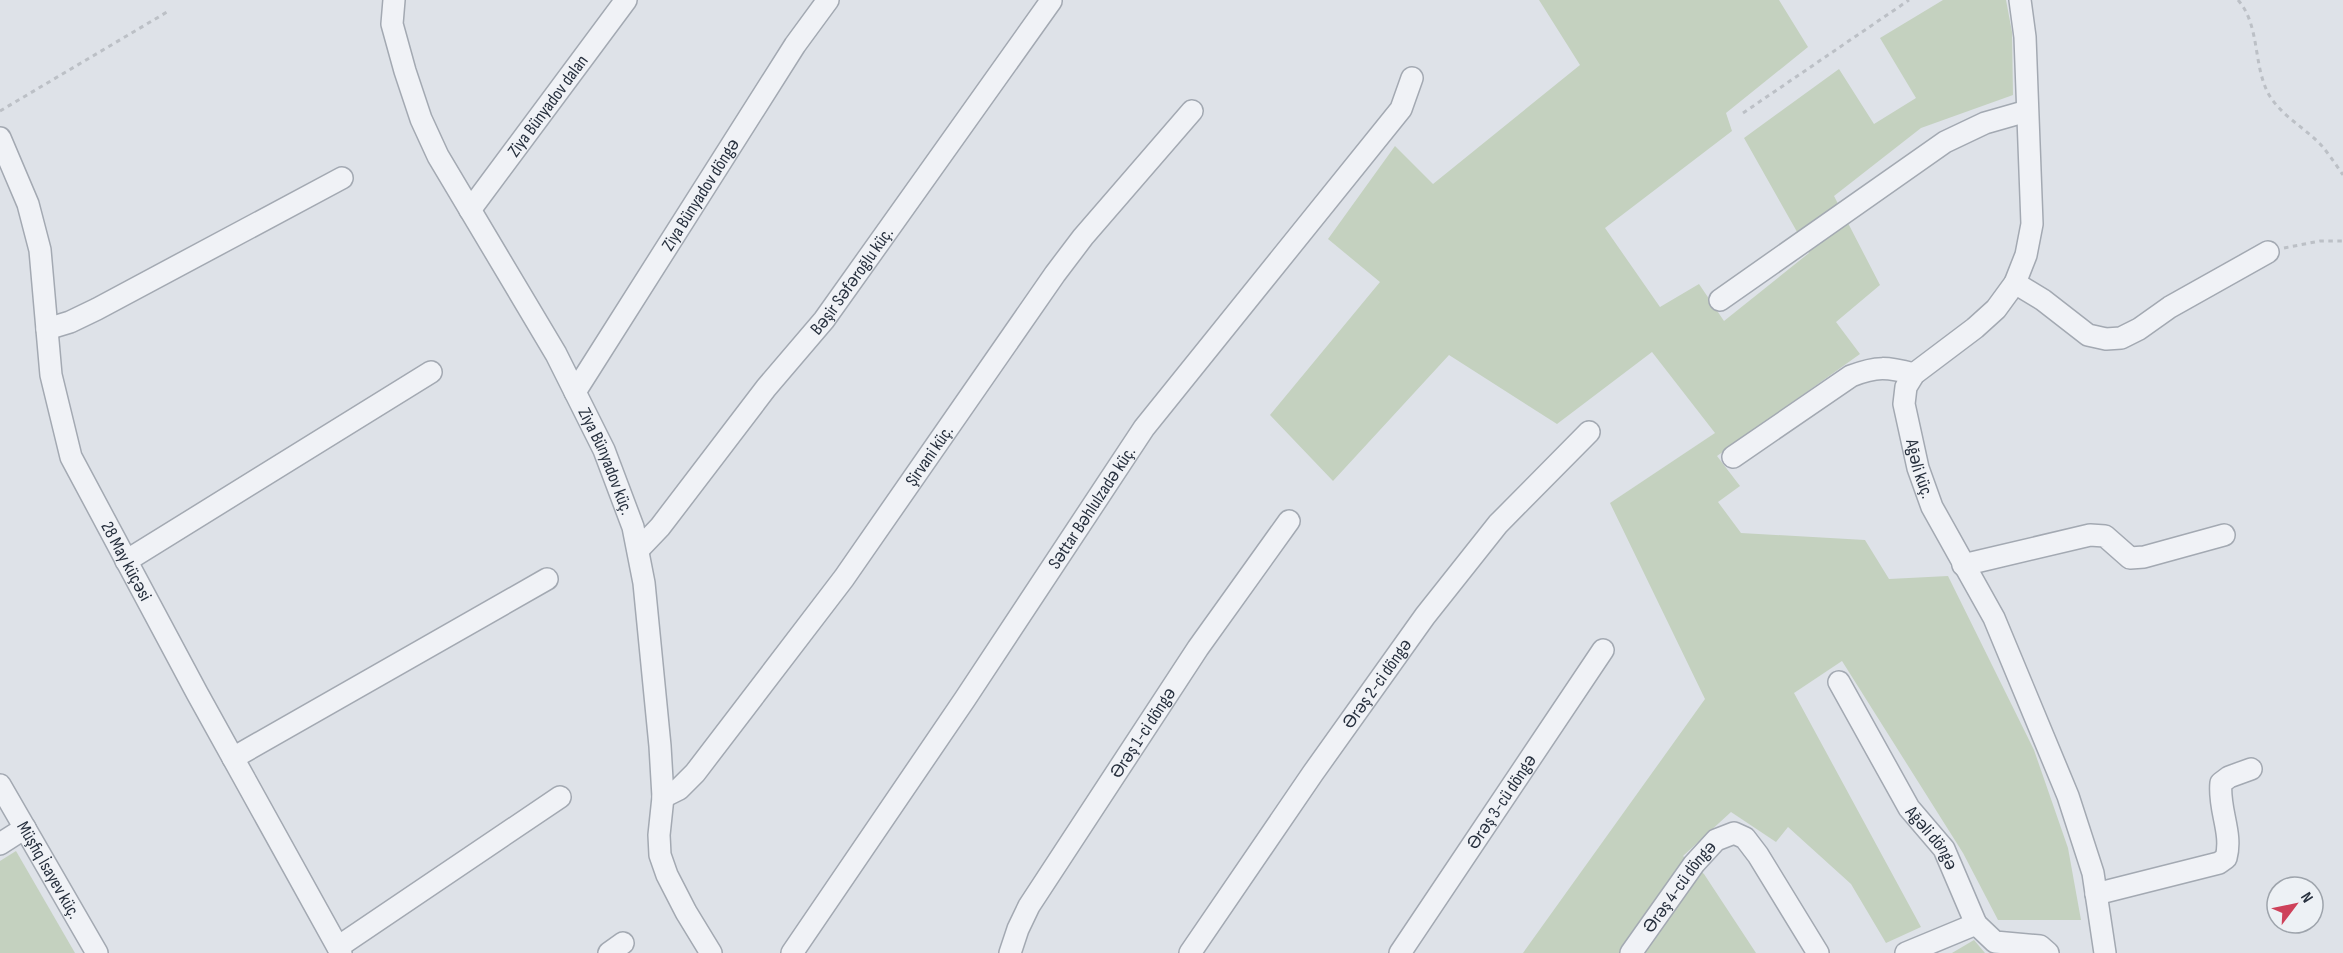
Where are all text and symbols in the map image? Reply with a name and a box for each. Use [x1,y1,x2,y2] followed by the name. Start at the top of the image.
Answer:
[503,51,593,161] street label: Ziya Bünyadov dalan
[657,135,744,255] street label: Ziya Bünyadov döngə
[806,223,898,339] street label: Bəşir Səfəroğlu küç.
[574,404,637,518] street label: Ziya Bünyadov küç.
[901,421,958,490] street label: Şirvani küç.
[1901,436,1938,501] street label: Ağəli küç.
[1044,442,1140,573] street label: Səttar Bəhlulzadə küç.
[96,518,156,605] street label: 28 May küçəsi
[1338,635,1416,733] street label: Ərəş 2-ci döngə
[1106,684,1180,782] street label: Ərəş 1-ci döngə
[1462,751,1541,854] street label: Ərəş 3-cü döngə
[1900,801,1962,873] street label: Ağəli döngə
[12,818,85,923] street label: Müşfiq İsayev küç.
[1639,837,1721,937] street label: Ərəş 4-cü döngə
[2265,875,2325,935] north arrow
[2296,889,2317,907] text: N

